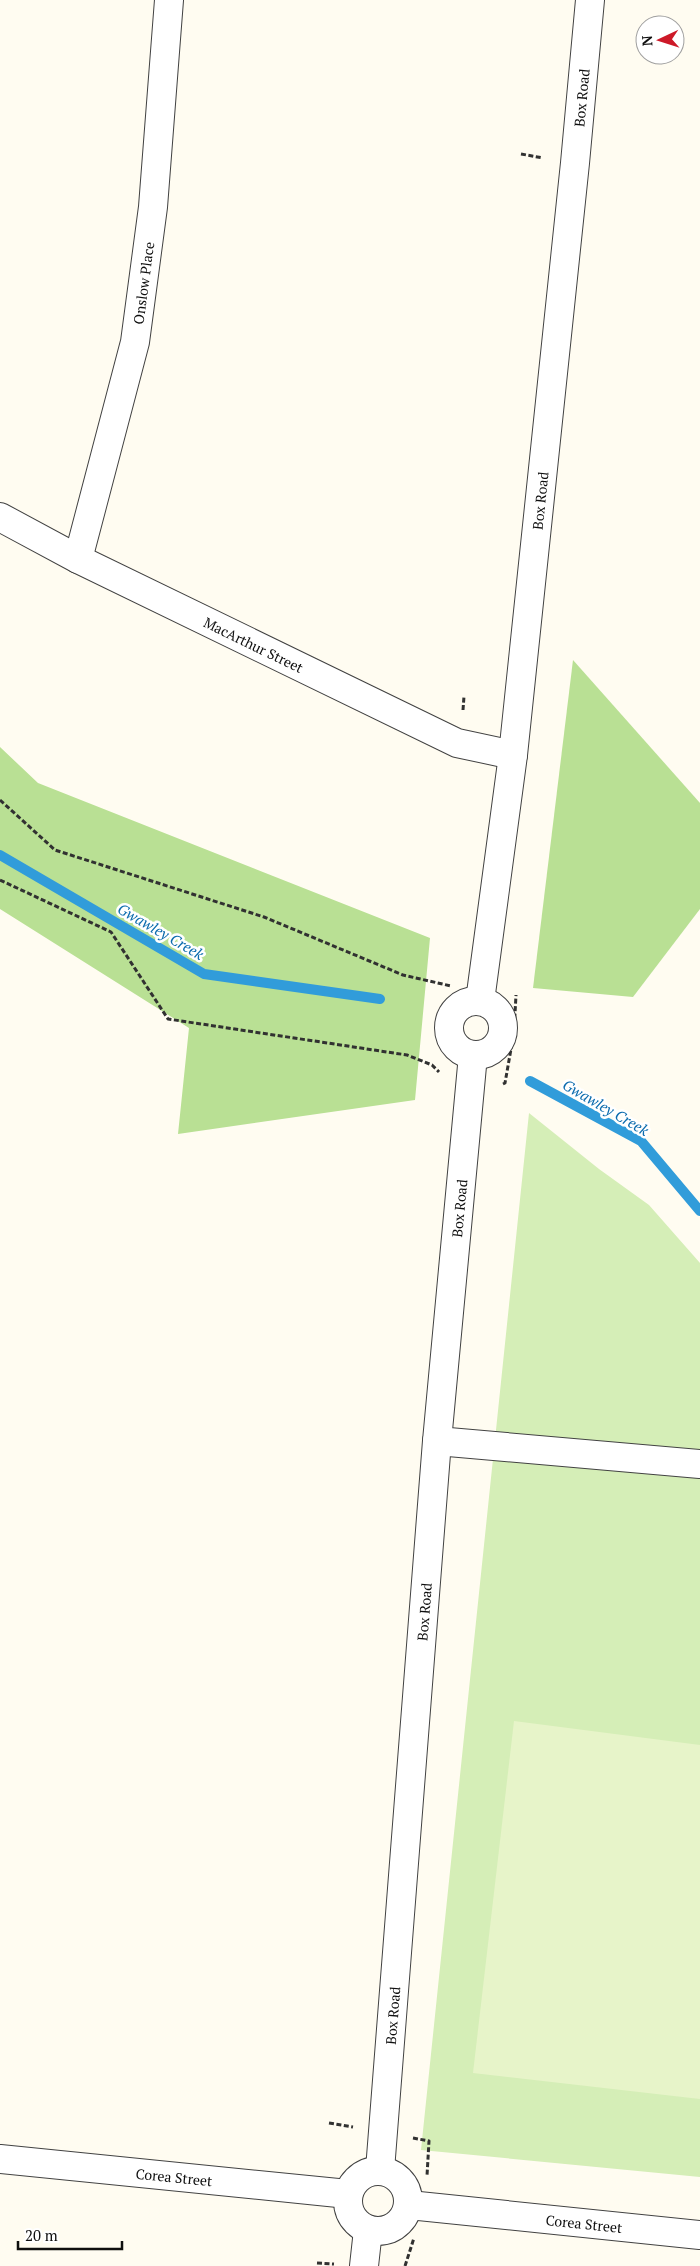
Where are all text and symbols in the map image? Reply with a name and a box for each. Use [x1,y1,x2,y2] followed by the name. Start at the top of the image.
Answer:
[635,15,685,65] north arrow
[637,35,656,47] text: N
[569,68,593,128] street label: Box Road
[128,240,158,325] street label: Onslow Place
[527,470,552,531] street label: Box Road
[201,612,307,677] street label: MacArthur Street
[114,898,208,964] water label: Gwawley Creek
[559,1074,653,1140] water label: Gwawley Creek
[447,1178,471,1238] street label: Box Road
[412,1582,435,1641] street label: Box Road
[380,1986,404,2045] street label: Box Road
[135,2163,214,2190] street label: Corea Street
[545,2210,624,2237] street label: Corea Street
[18,2218,121,2250] scale bar
[25,2225,58,2245] text: 20 m

